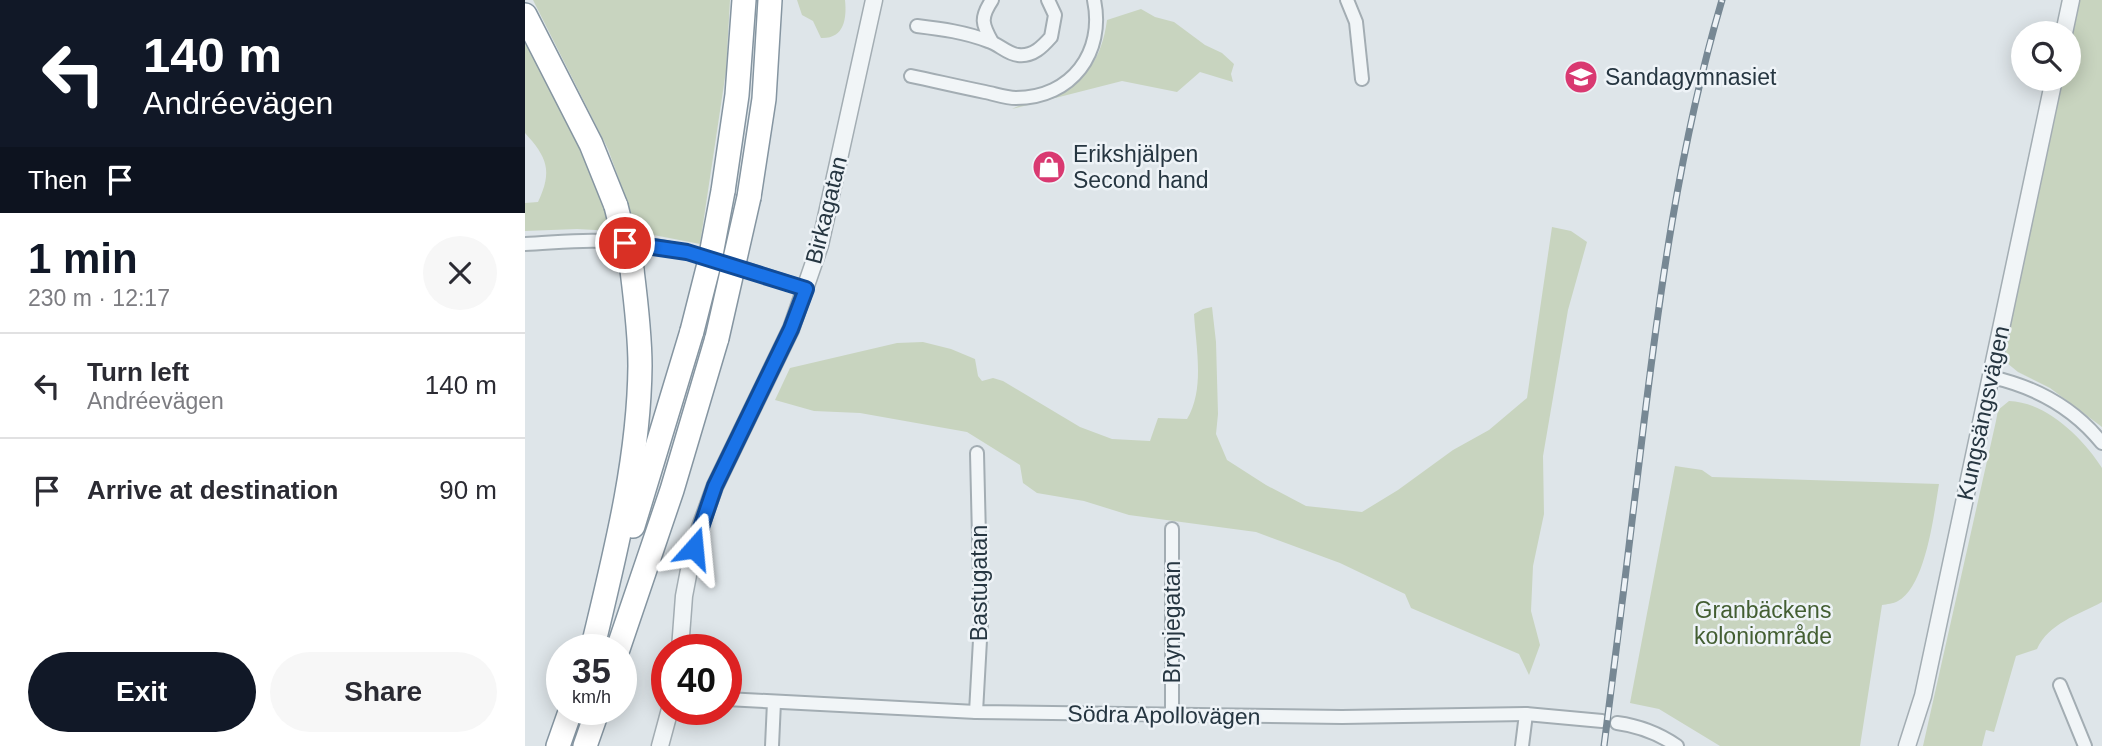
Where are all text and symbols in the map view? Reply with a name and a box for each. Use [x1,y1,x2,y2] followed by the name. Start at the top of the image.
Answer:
[2011,21,2081,91] map controls
[2011,21,2081,91] button: search
[28,28,119,119] icon: left
[143,28,282,82] text: 140 m
[1562,58,1600,96] school or university icon: Sandagymnasiet
[1605,64,1777,90] place label: Sandagymnasiet
[143,85,333,121] text: Andréevägen
[1073,141,1209,193] place label: Erikshjälpen Second hand
[1030,148,1068,186] shop icon: Erikshjälpen Second hand
[800,154,852,266] street label: Birkagatan
[101,161,139,199] icon: arrive
[28,165,87,195] text: Then
[595,213,655,273] pin
[606,224,644,262] icon: arrive
[28,235,138,282] text: 1 min
[423,236,497,310] button: close
[28,285,170,311] text: 230 m · 12:17
[1952,323,2014,503] street label: Kungsängsvägen
[87,357,189,387] text: Turn left
[28,367,66,405] icon: left
[425,370,497,400] text: 140 m
[87,388,224,414] text: Andréevägen
[28,472,66,510] icon: arrive
[87,475,338,505] text: Arrive at destination
[439,475,497,505] text: 90 m
[657,511,731,585] position arrow
[966,525,992,641] street label: Bastugatan
[1159,561,1185,683] street label: Brynjegatan
[1694,597,1832,649] park label: Granbäckens koloniområde
[651,634,742,725] speed limit sign: 40
[572,651,611,690] text: 35
[28,652,256,732] button: Exit
[270,652,497,732] button: Share
[572,687,611,707] text: km/h
[1067,700,1261,730] street label: Södra Apollovägen

